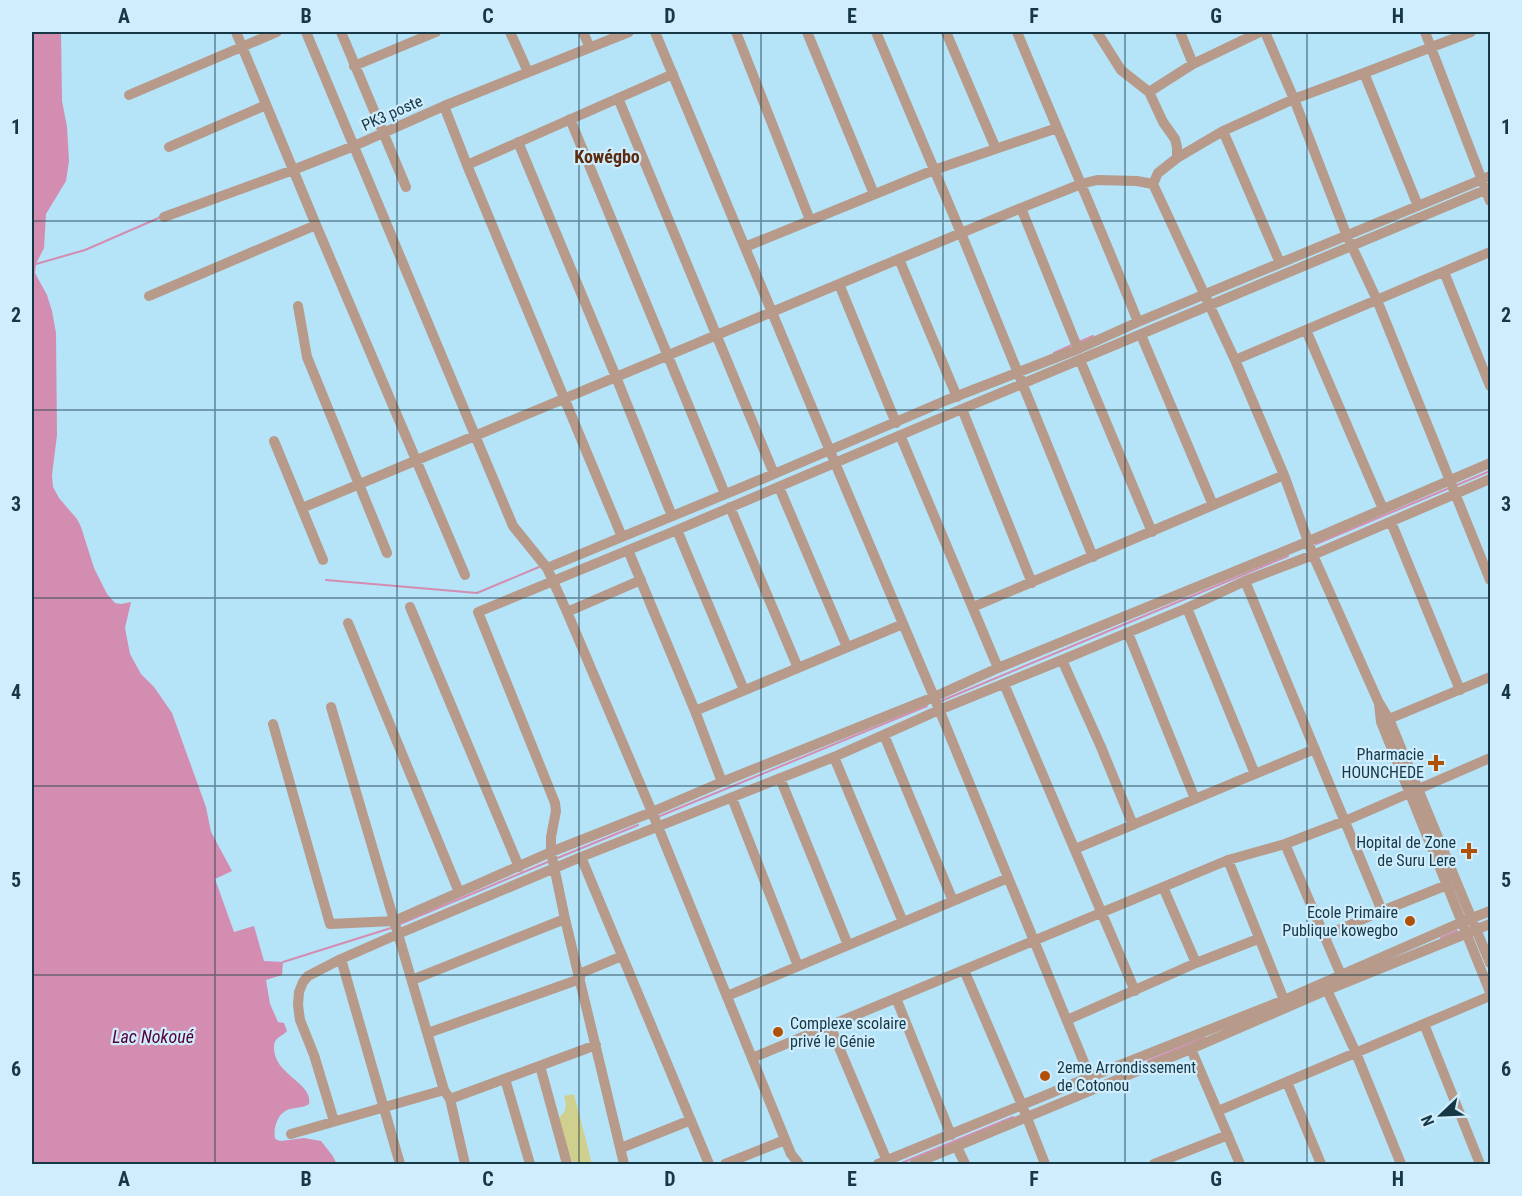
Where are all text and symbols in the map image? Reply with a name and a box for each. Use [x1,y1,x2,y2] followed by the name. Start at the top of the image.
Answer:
[118,4,130,28] text: A
[300,4,312,28] text: B
[482,4,494,28] text: C
[664,4,676,28] text: D
[847,4,857,28] text: E
[1029,4,1039,28] text: F
[1210,4,1222,28] text: G
[1392,4,1404,28] text: H
[359,91,425,135] street label: PK3 poste
[11,115,21,139] text: 1
[1501,115,1511,139] text: 1
[574,146,640,167] district label: Kowégbo
[11,303,21,327] text: 2
[1501,303,1511,327] text: 2
[11,492,21,516] text: 3
[1501,492,1511,516] text: 3
[11,680,21,704] text: 4
[1501,680,1511,704] text: 4
[1342,745,1424,782] place label: Pharmacie HOUNCHEDE
[1429,756,1443,770] marker: Pharmacie HOUNCHEDE
[1356,833,1456,870] place label: Hopital de Zone de Suru Lere
[1460,842,1478,860] marker: Hopital de Zone de Suru Lere
[11,868,21,892] text: 5
[1501,868,1511,892] text: 5
[1282,903,1398,940] place label: Ecole Primaire Publique kowegbo
[1403,914,1417,928] marker: Ecole Primaire Publique kowegbo
[790,1014,906,1051] place label: Complexe scolaire privé le Génie
[771,1025,785,1039] marker: Complexe scolaire privé le Génie
[112,1026,195,1047] water label: Lac Nokoué
[11,1057,21,1081] text: 6
[1501,1057,1511,1081] text: 6
[1057,1058,1196,1095] place label: 2eme Arrondissement de Cotonou
[1038,1069,1052,1083] marker: 2eme Arrondissement de Cotonou
[1411,1085,1471,1145] north arrow
[1417,1112,1438,1129] text: N
[118,1167,130,1191] text: A
[300,1167,312,1191] text: B
[482,1167,494,1191] text: C
[664,1167,676,1191] text: D
[847,1167,857,1191] text: E
[1029,1167,1039,1191] text: F
[1210,1167,1222,1191] text: G
[1392,1167,1404,1191] text: H

